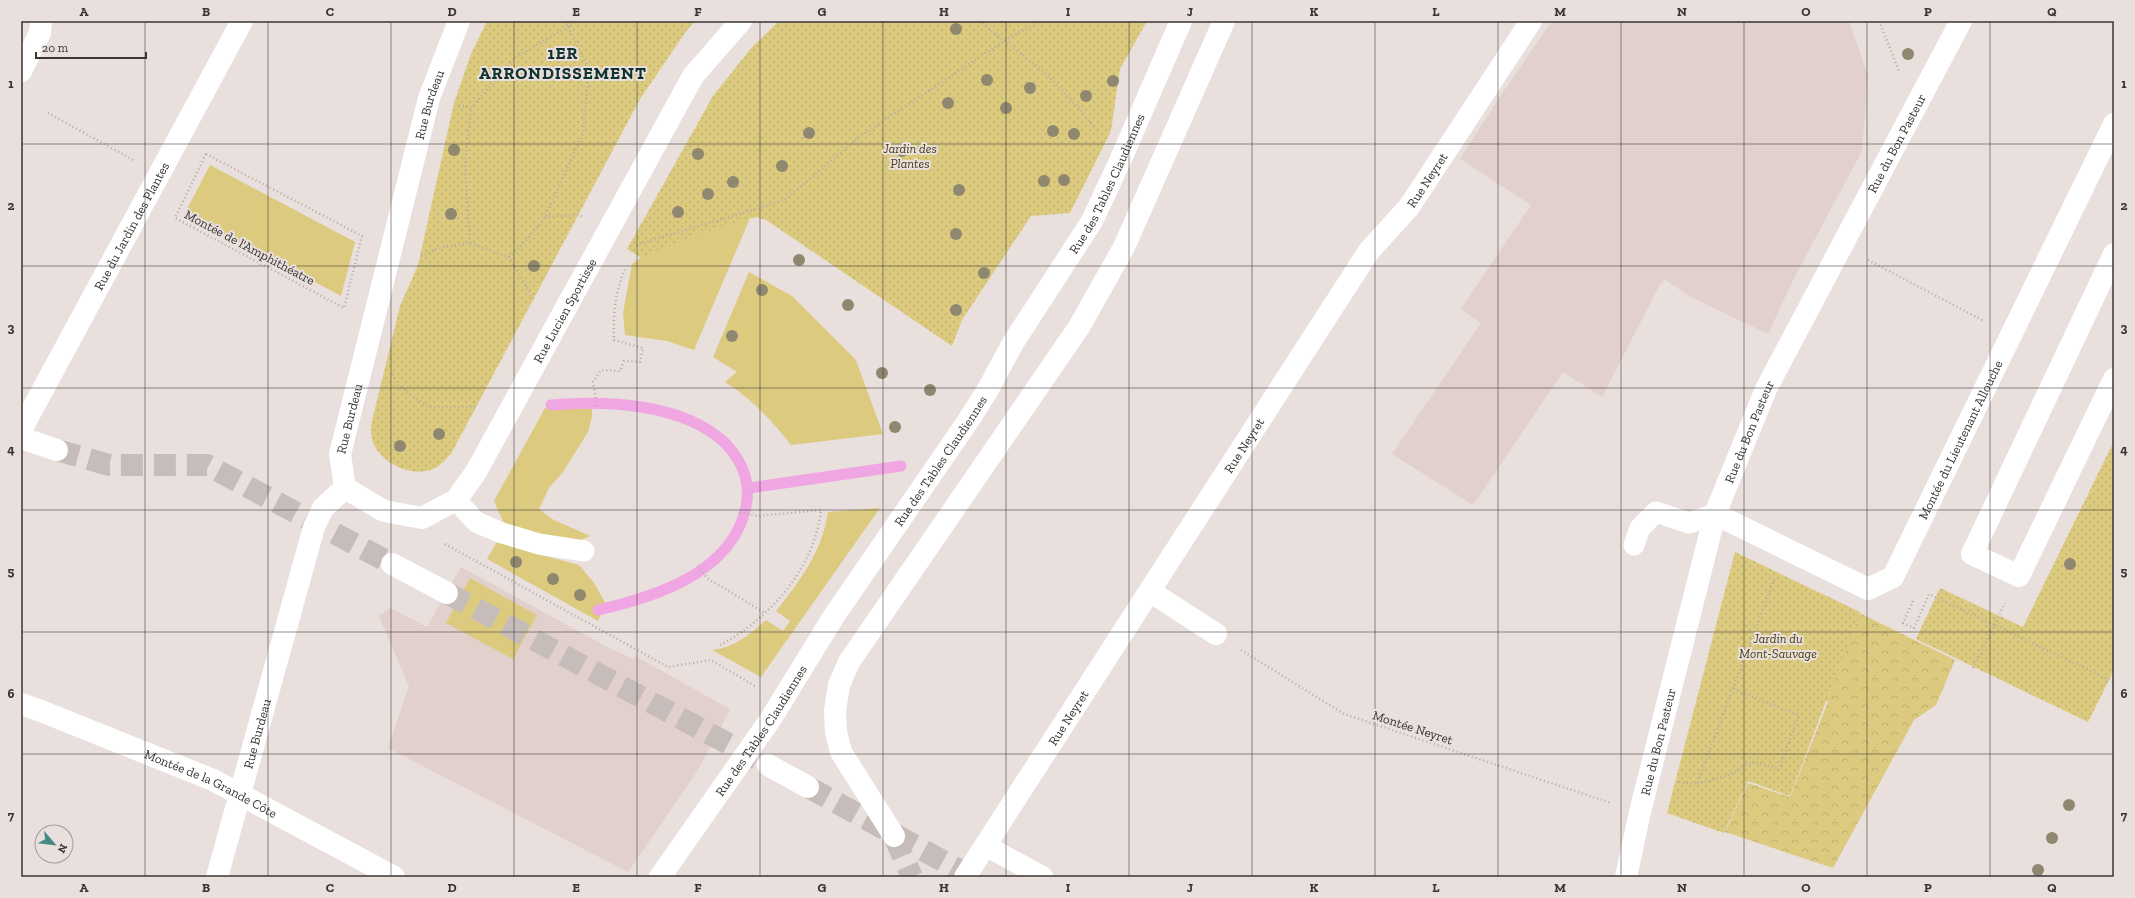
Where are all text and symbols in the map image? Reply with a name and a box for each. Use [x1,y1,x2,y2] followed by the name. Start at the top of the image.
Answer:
[80,4,89,19] text: A
[202,4,210,19] text: B
[326,4,334,19] text: C
[447,4,457,19] text: D
[572,4,580,19] text: E
[694,4,702,19] text: F
[818,4,827,19] text: G
[939,4,949,19] text: H
[1066,4,1071,19] text: I
[1187,4,1193,19] text: J
[1310,4,1319,19] text: K
[1432,4,1440,19] text: L
[1554,4,1566,19] text: M
[1677,4,1687,19] text: N
[1801,4,1811,19] text: O
[1924,4,1932,19] text: P
[2047,4,2057,19] text: Q
[36,34,146,60] scale bar
[42,41,69,55] text: 20 m
[479,43,647,83] district label: 1ER ARRONDISSEMENT
[412,67,447,141] street label: Rue Burdeau
[8,76,14,91] text: 1
[2121,76,2127,91] text: 1
[1864,91,1929,195] street label: Rue du Bon Pasteur
[1066,111,1148,256] street label: Rue des Tables Claudiennes
[882,141,937,171] park label: Jardin des Plantes
[1404,150,1451,210] street label: Rue Neyret
[91,159,173,293] street label: Rue du Jardin des Plantes
[8,198,15,213] text: 2
[2121,198,2128,213] text: 2
[182,207,317,288] street label: Montée de l'Amphithéatre
[530,256,600,366] street label: Rue Lucien Sportisse
[8,320,15,335] text: 3
[2121,320,2128,335] text: 3
[1915,358,2006,522] street label: Montée du Lieutenant Allouche
[1721,378,1777,485] street label: Rue du Bon Pasteur
[333,381,366,455] street label: Rue Burdeau
[891,393,990,529] street label: Rue des Tables Claudiennes
[1221,415,1268,476] street label: Rue Neyret
[7,442,15,457] text: 4
[2120,442,2128,457] text: 4
[8,564,15,579] text: 5
[2121,564,2128,579] text: 5
[1739,631,1817,661] park label: Jardin du Mont-Sauvage
[712,662,810,799] street label: Rue des Tables Claudiennes
[8,686,15,701] text: 6
[2121,686,2128,701] text: 6
[1045,687,1092,748] street label: Rue Neyret
[1638,687,1679,797] street label: Rue du Bon Pasteur
[240,696,274,770] street label: Rue Burdeau
[1371,707,1455,748] street label: Montée Neyret
[142,746,280,821] street label: Montée de la Grande Côte
[8,808,15,823] text: 7
[2121,808,2128,823] text: 7
[34,824,74,864] north arrow
[54,842,70,856] text: N
[80,880,89,895] text: A
[202,880,210,895] text: B
[326,880,334,895] text: C
[447,880,457,895] text: D
[572,880,580,895] text: E
[694,880,702,895] text: F
[818,880,827,895] text: G
[939,880,949,895] text: H
[1066,880,1071,895] text: I
[1187,880,1193,895] text: J
[1310,880,1319,895] text: K
[1432,880,1440,895] text: L
[1554,880,1566,895] text: M
[1677,880,1687,895] text: N
[1801,880,1811,895] text: O
[1924,880,1932,895] text: P
[2047,880,2057,895] text: Q

